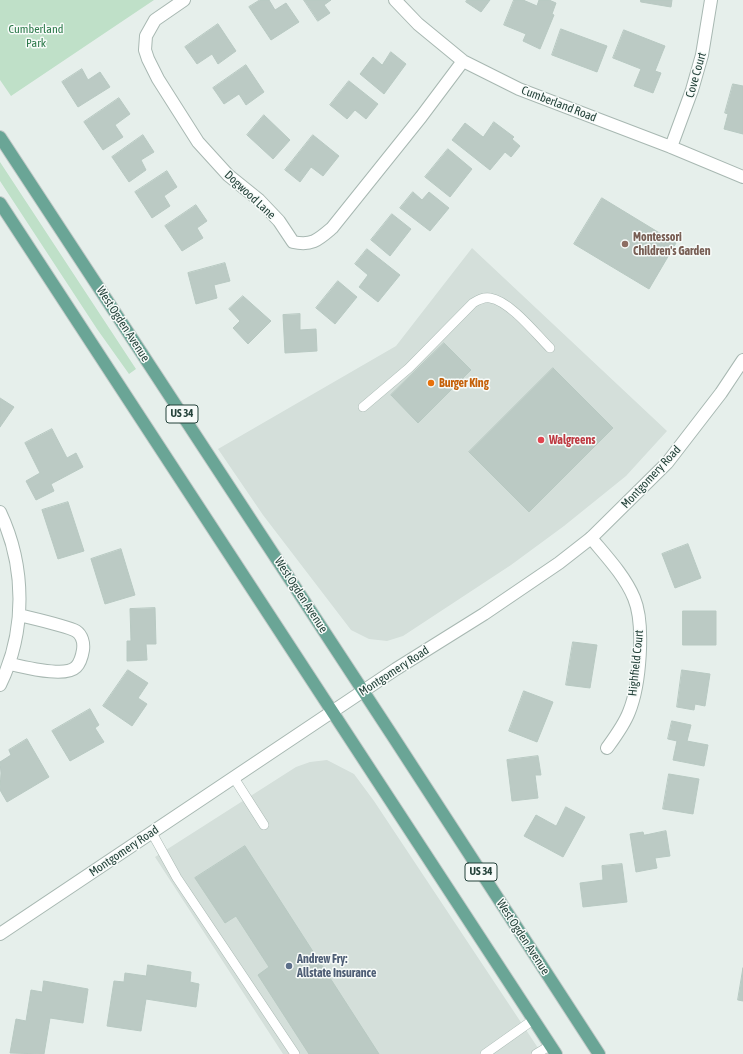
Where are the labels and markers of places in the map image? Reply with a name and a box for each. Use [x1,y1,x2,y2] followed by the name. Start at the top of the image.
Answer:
[633,230,711,258] place label: Montessori Children's Garden
[620,239,630,249] marker: Montessori Children's Garden
[439,376,489,390] place label: Burger King
[426,378,436,388] marker: Burger King
[549,433,596,447] place label: Walgreens
[536,435,546,445] marker: Walgreens
[297,952,376,980] place label: Andrew Fry: Allstate Insurance
[284,961,294,971] marker: Andrew Fry: Allstate Insurance

